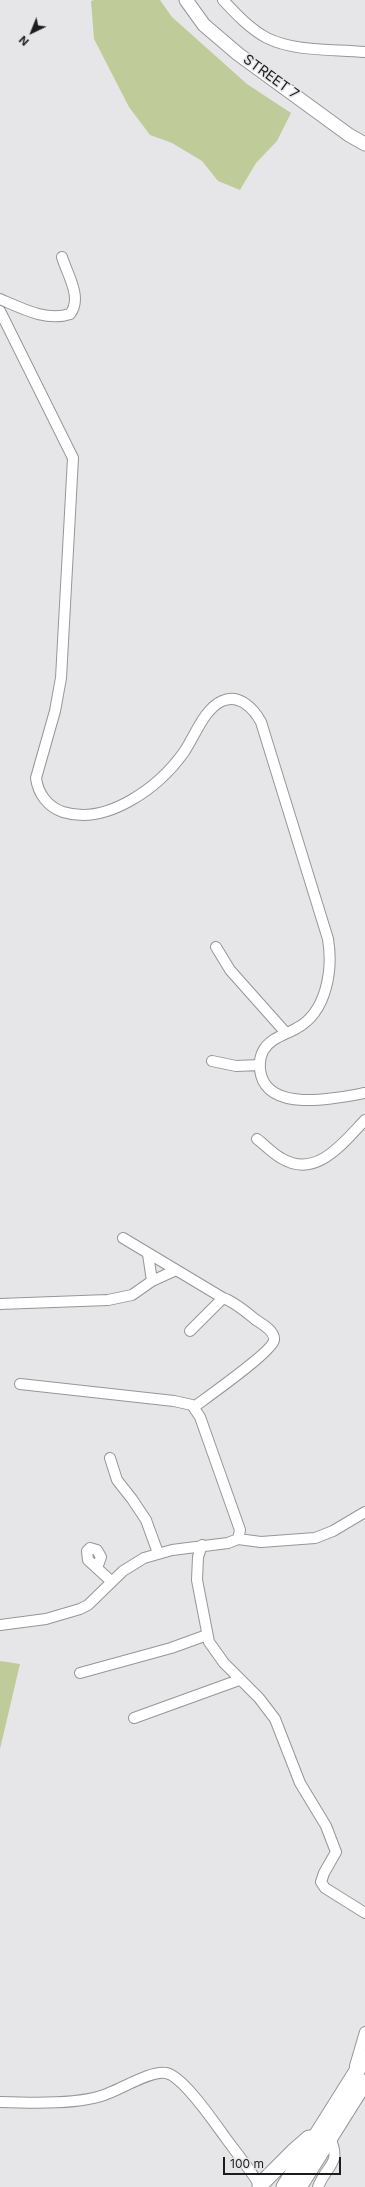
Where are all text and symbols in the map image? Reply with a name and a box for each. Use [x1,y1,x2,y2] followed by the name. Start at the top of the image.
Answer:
[12,12,52,52] north arrow
[16,33,32,49] text: N
[240,51,302,103] street label: STREET 7
[225,2149,343,2175] scale bar
[230,2156,264,2171] text: 100 m

